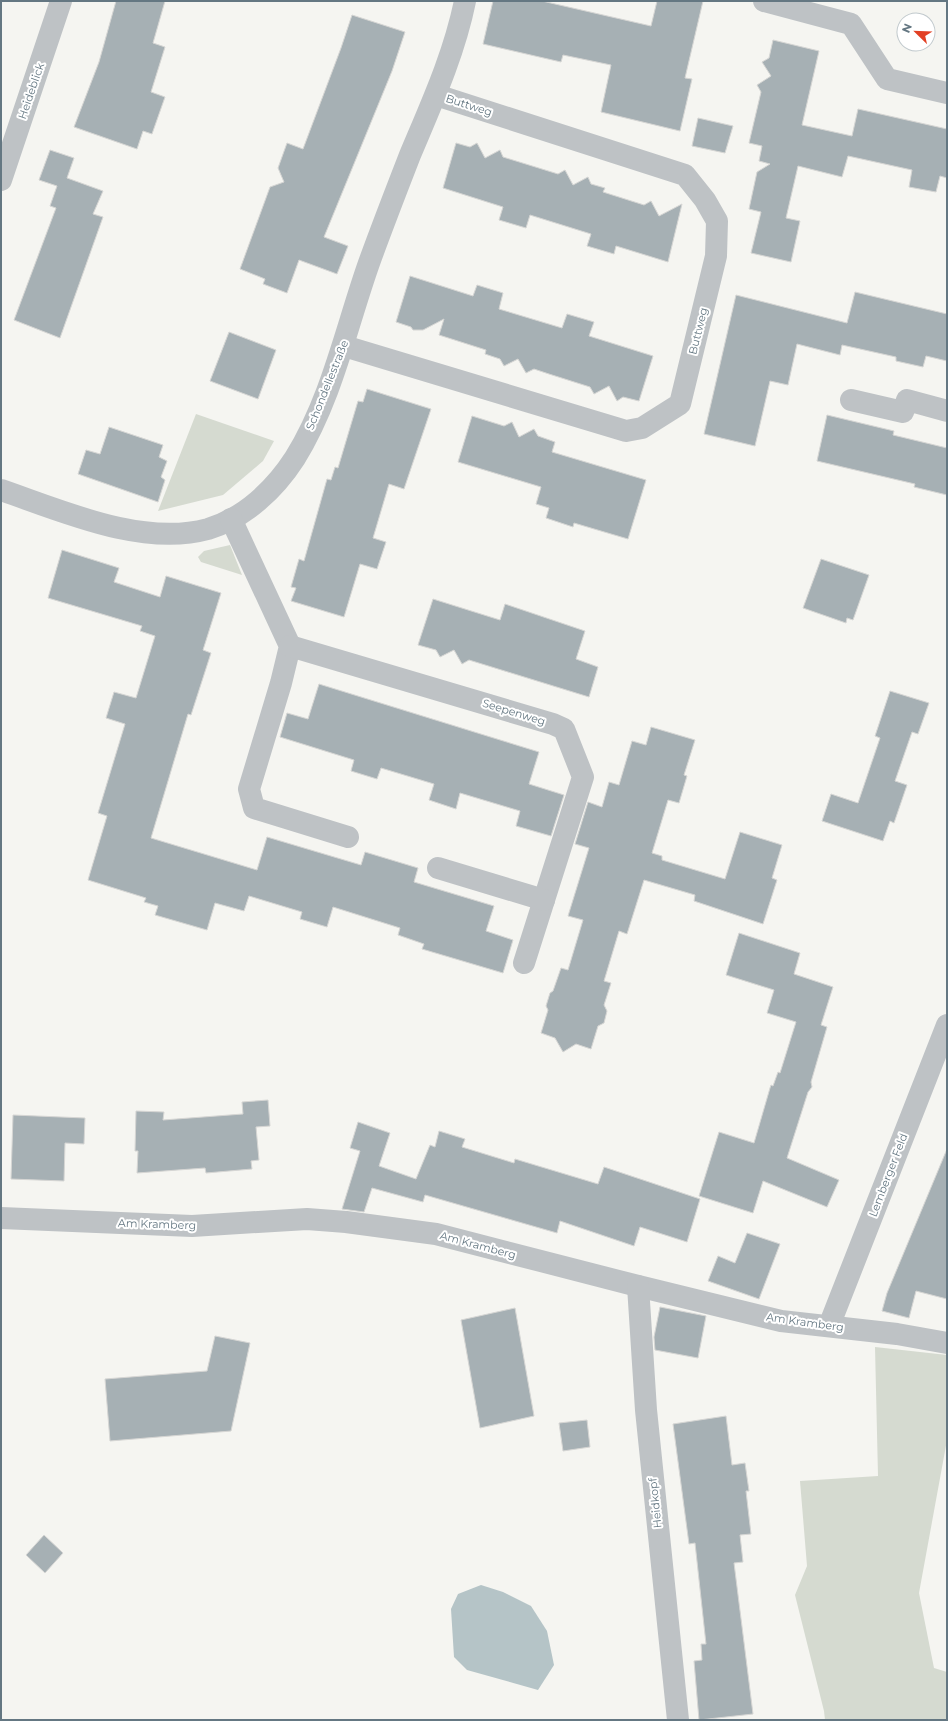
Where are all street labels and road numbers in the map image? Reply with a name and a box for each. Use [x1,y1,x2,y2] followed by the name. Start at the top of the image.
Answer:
[15,61,47,121] street label: Heideblick
[444,91,494,119] street label: Buttweg
[685,306,711,356] street label: Buttweg
[303,338,352,432] street label: Schondellestraße
[481,696,547,728] street label: Seepenweg
[866,1131,910,1219] street label: Lemberger Feld
[118,1216,196,1232] street label: Am Kramberg
[438,1228,518,1262] street label: Am Kramberg
[765,1310,845,1334] street label: Am Kramberg
[645,1476,665,1529] street label: Heidkopf

